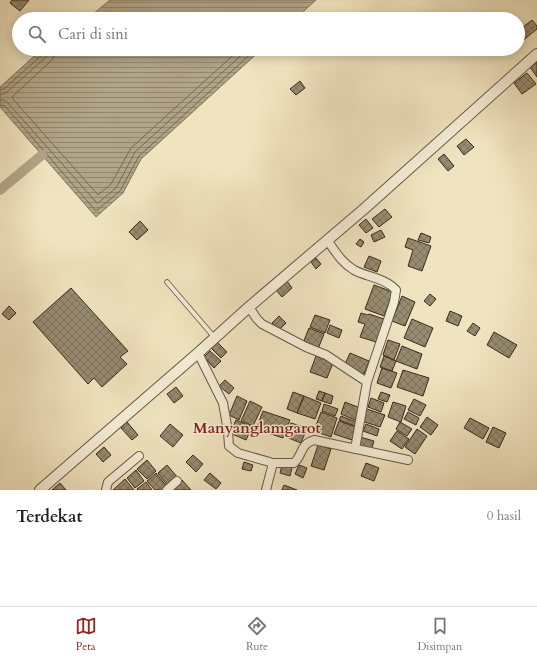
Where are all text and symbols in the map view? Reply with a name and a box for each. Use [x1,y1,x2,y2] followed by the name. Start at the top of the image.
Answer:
[12,12,525,56] search box
[26,23,48,45] icon: search
[58,24,128,44] text: Cari di sini
[193,418,322,438] district label: Manyanglamgarot
[16,505,82,528] text: Terdekat
[487,507,521,525] text: 0 hasil
[75,615,97,654] tab: Peta
[246,615,268,654] tab: Rute
[417,615,462,654] tab: Disimpan

